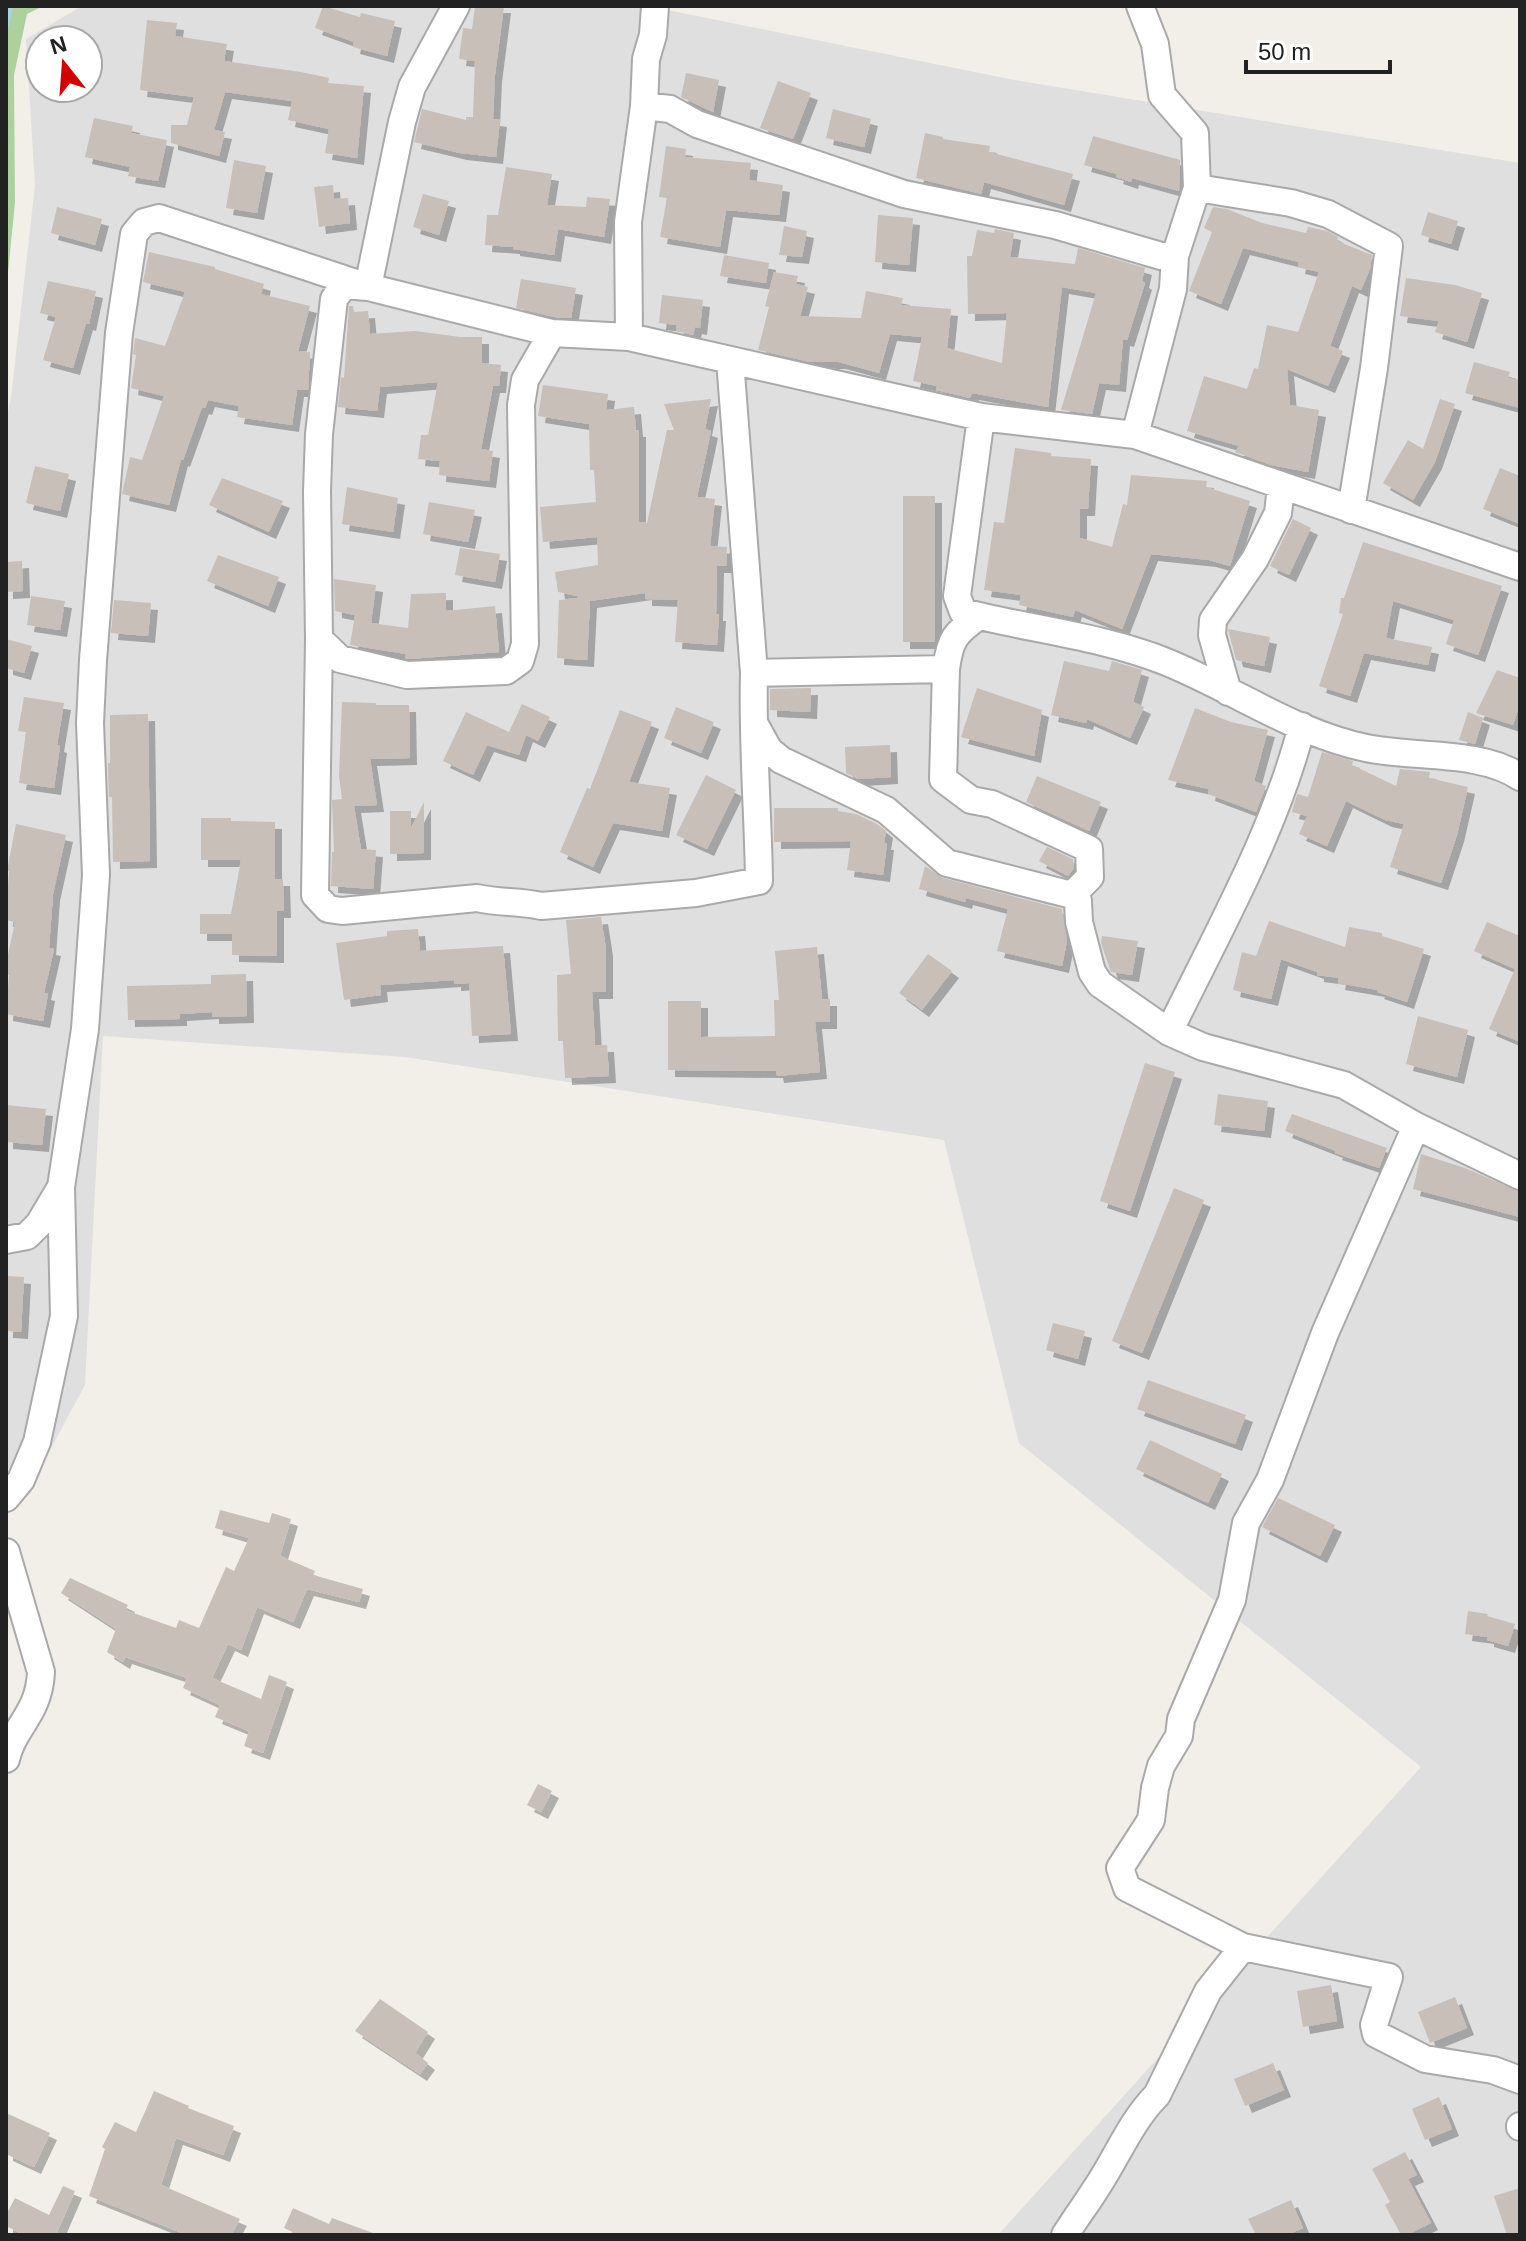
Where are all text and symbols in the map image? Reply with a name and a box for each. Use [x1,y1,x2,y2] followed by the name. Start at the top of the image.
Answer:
[24,24,104,104] north arrow
[1246,24,1390,74] scale bar
[47,31,70,60] text: N
[1258,38,1311,65] text: 50 m

